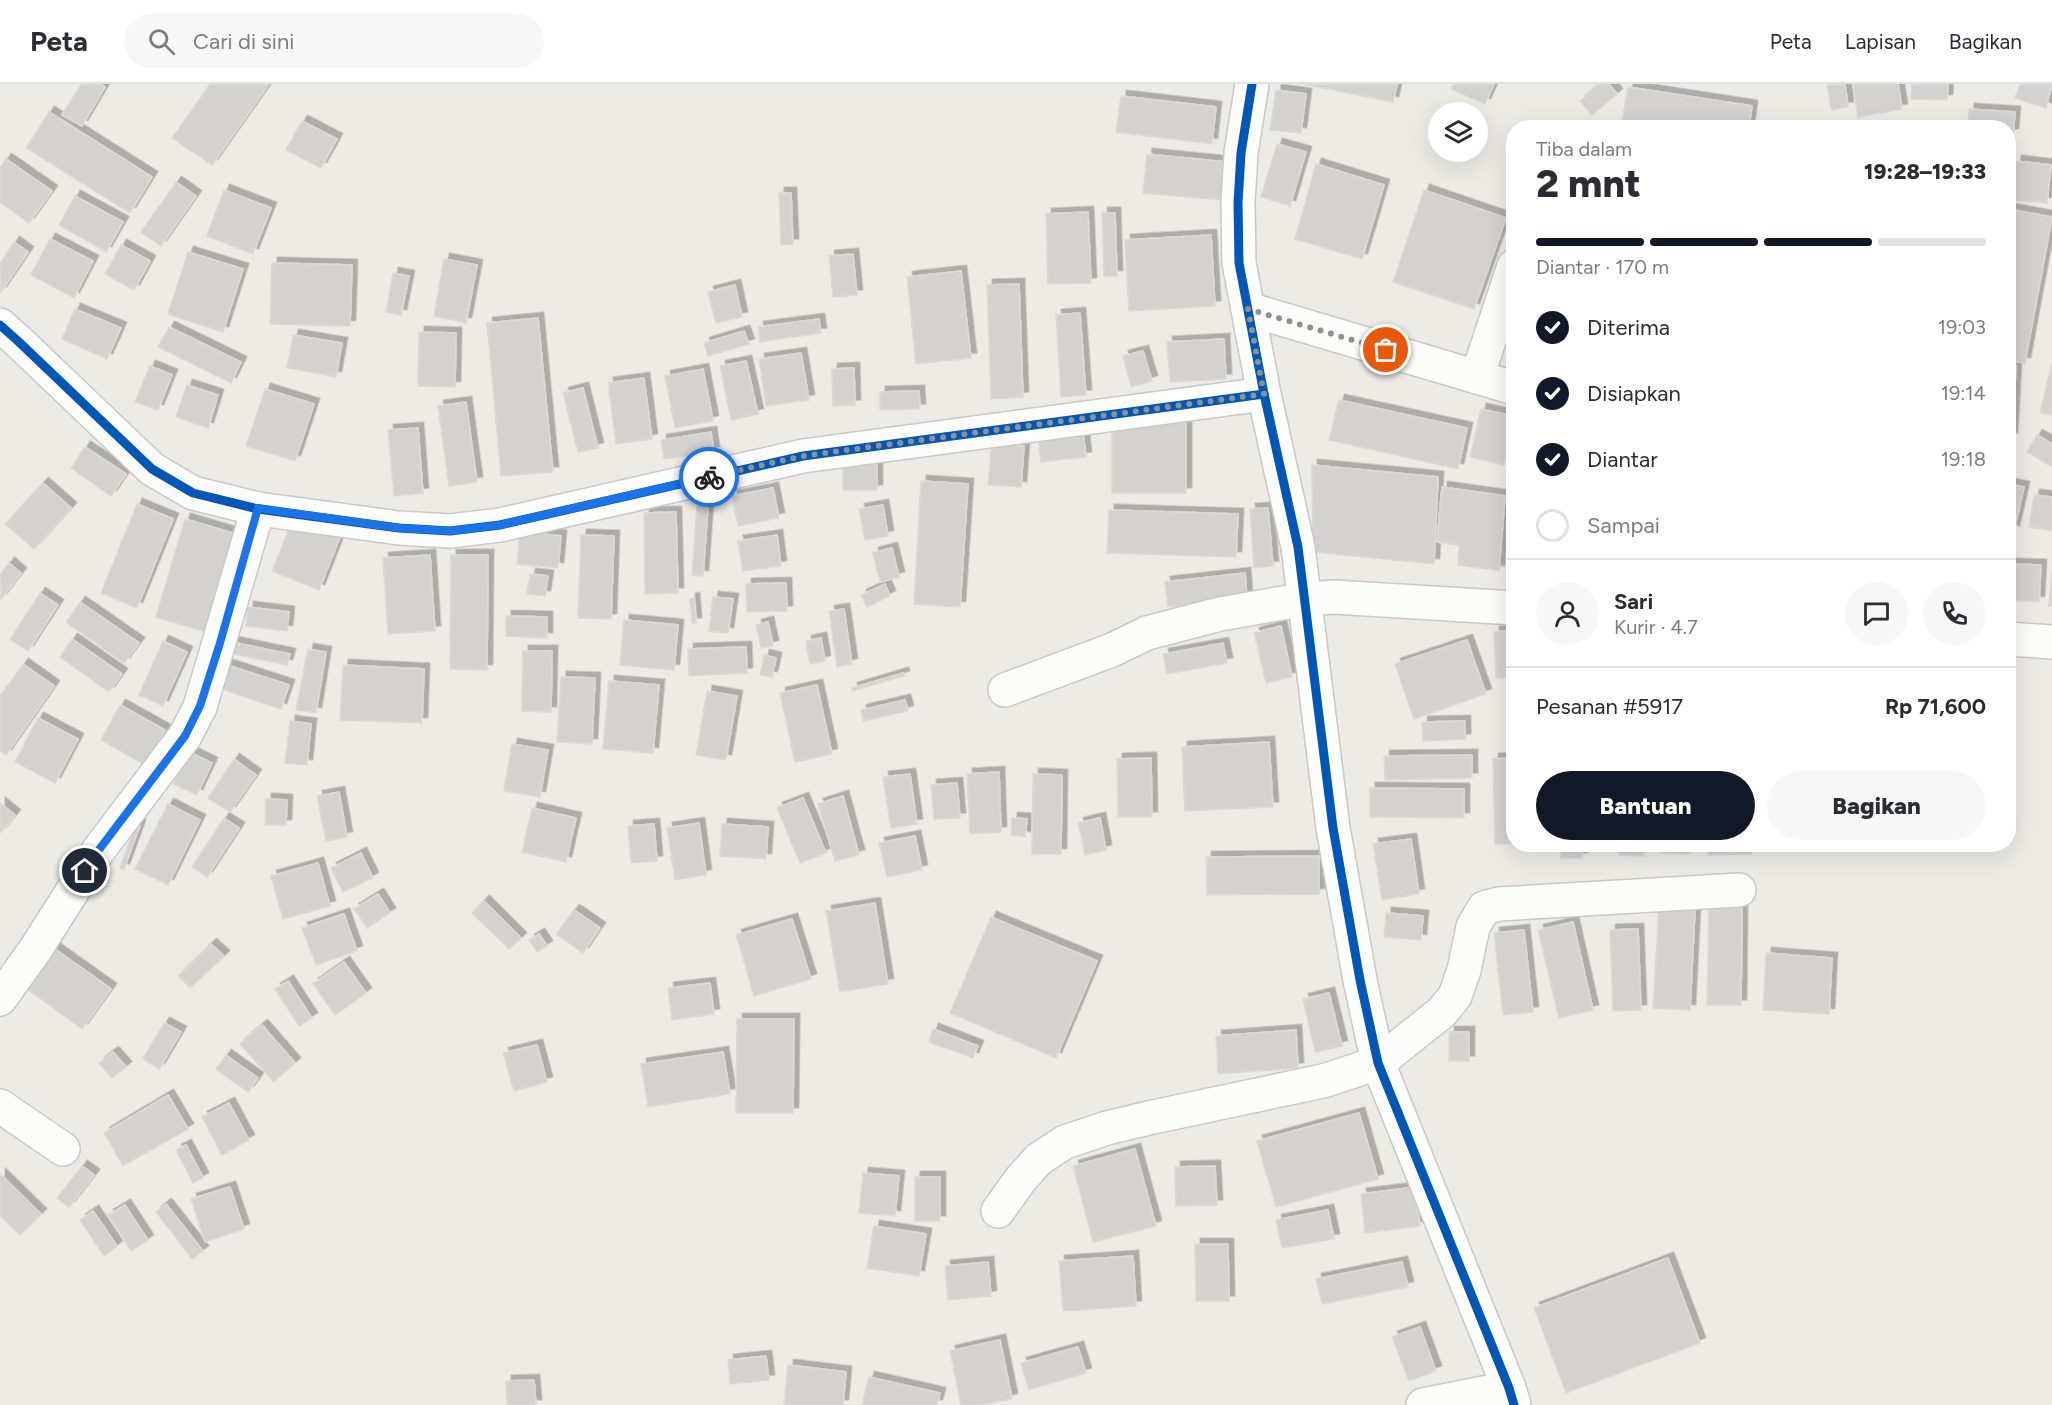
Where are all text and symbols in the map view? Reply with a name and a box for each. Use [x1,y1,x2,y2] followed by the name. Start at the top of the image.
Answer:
[124,14,544,68] search box
[30,24,88,58] text: Peta
[145,25,178,58] icon: search
[193,28,294,55] text: Cari di sini
[1770,29,1812,54] text: Peta
[1845,29,1916,54] text: Lapisan
[1949,29,2022,54] text: Bagikan
[1428,102,1488,162] map controls
[1428,102,1488,162] button: layers
[1536,137,1632,161] text: Tiba dalam
[1864,158,1986,185] text: 19:28–19:33
[1536,160,1641,207] text: 2 mnt
[1536,255,1669,279] text: Diantar · 170 m
[1536,311,1569,344] icon: check
[1587,314,1670,341] text: Diterima
[1938,315,1986,339] text: 19:03
[1360,324,1411,375] pin
[1369,333,1402,366] icon: bag
[1536,377,1569,410] icon: check
[1587,380,1681,407] text: Disiapkan
[1941,381,1986,405] text: 19:14
[1536,443,1569,476] icon: check
[1587,446,1658,473] text: Diantar
[679,447,739,507] courier
[1941,447,1986,471] text: 19:18
[693,461,726,494] icon: bike
[1587,512,1660,539] text: Sampai
[1536,582,1599,645] button: person
[1845,582,1908,645] button: chat
[1923,582,1986,645] button: phone
[1614,588,1653,615] text: Sari
[1614,615,1698,639] text: Kurir · 4.7
[1536,693,1683,720] text: Pesanan #5917
[1885,693,1986,720] text: Rp 71,600
[1536,771,1755,840] button: Bantuan
[1767,771,1986,840] button: Bagikan
[59,845,110,896] pin
[68,854,101,887] icon: home

